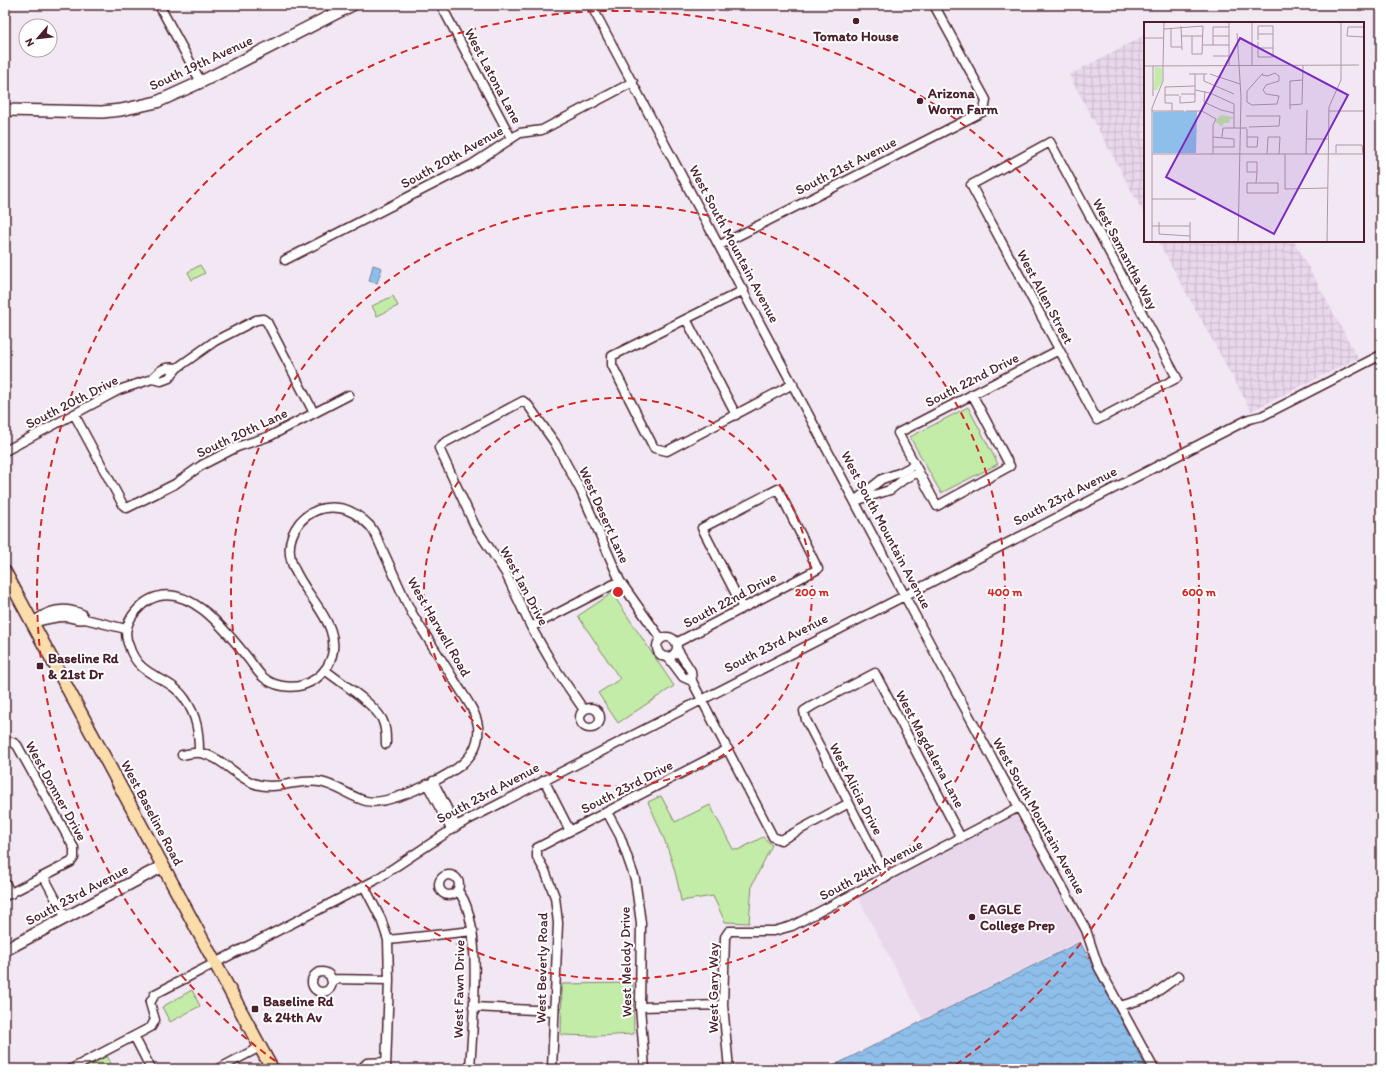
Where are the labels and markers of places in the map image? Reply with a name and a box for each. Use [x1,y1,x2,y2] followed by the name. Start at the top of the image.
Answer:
[851,16,861,26] marker: Tomato House
[812,28,899,45] place label: Tomato House
[927,85,998,118] place label: Arizona Worm Farm
[915,96,925,106] marker: Arizona Worm Farm
[611,585,625,599] centre of rings
[48,650,119,683] place label: Baseline Rd & 21st Dr
[35,661,45,671] marker: Baseline Rd & 21st Dr
[980,901,1055,934] place label: EAGLE College Prep
[967,912,977,922] marker: EAGLE College Prep
[263,993,334,1026] place label: Baseline Rd & 24th Av
[250,1004,260,1014] marker: Baseline Rd & 24th Av

